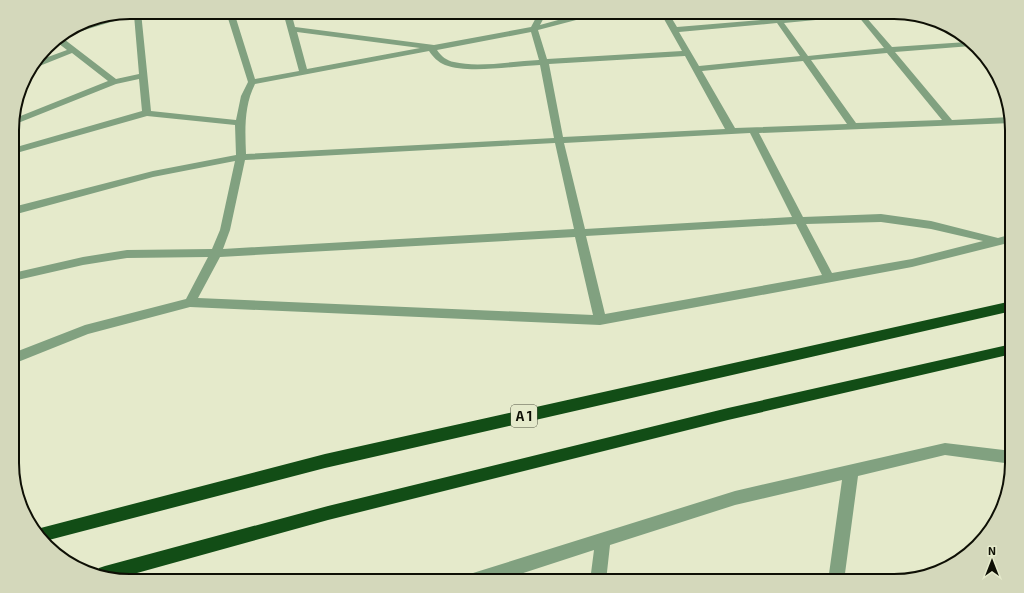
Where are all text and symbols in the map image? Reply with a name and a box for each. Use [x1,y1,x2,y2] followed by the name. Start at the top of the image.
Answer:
[511,405,537,427] road number: A 1
[972,541,1012,581] north arrow
[988,544,996,557] text: N

